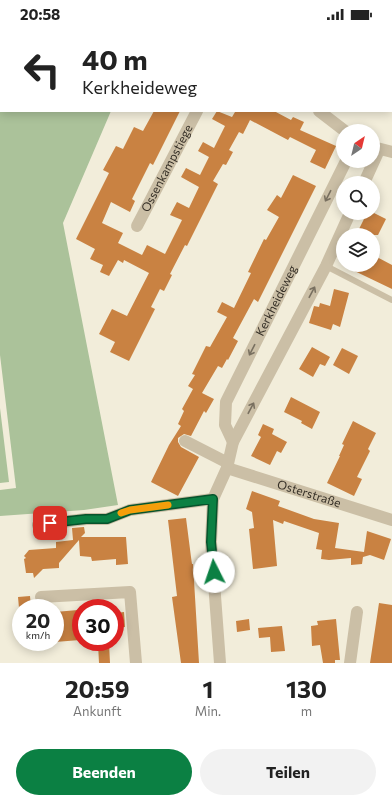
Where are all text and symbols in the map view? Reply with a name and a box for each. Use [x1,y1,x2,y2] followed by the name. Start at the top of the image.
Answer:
[20,5,60,23] text: 20:58
[82,42,148,76] text: 40 m
[16,44,68,96] icon: left
[82,76,197,98] text: Kerkheideweg
[138,122,195,214] street label: Ossenkampstiege
[336,124,380,168] north arrow
[336,124,380,272] map controls
[336,176,380,220] button: search
[324,190,331,202] one-way arrow
[336,228,380,272] button: layers
[252,262,299,338] street label: Kerkheideweg
[308,287,316,299] one-way arrow
[247,344,255,356] one-way arrow
[248,402,256,414] one-way arrow
[276,476,343,509] street label: Osterstraße
[33,506,67,540] pin
[39,512,61,534] icon: arrive
[193,551,235,593] position arrow
[72,599,124,651] speed limit sign: 30
[26,608,50,632] text: 20
[26,629,50,641] text: km/h
[65,674,130,703] text: 20:59
[202,674,213,703] text: 1
[286,674,327,703] text: 130
[73,703,122,719] text: Ankunft
[195,703,221,719] text: Min.
[301,703,312,719] text: m
[16,749,192,795] button: Beenden
[200,749,376,795] button: Teilen

